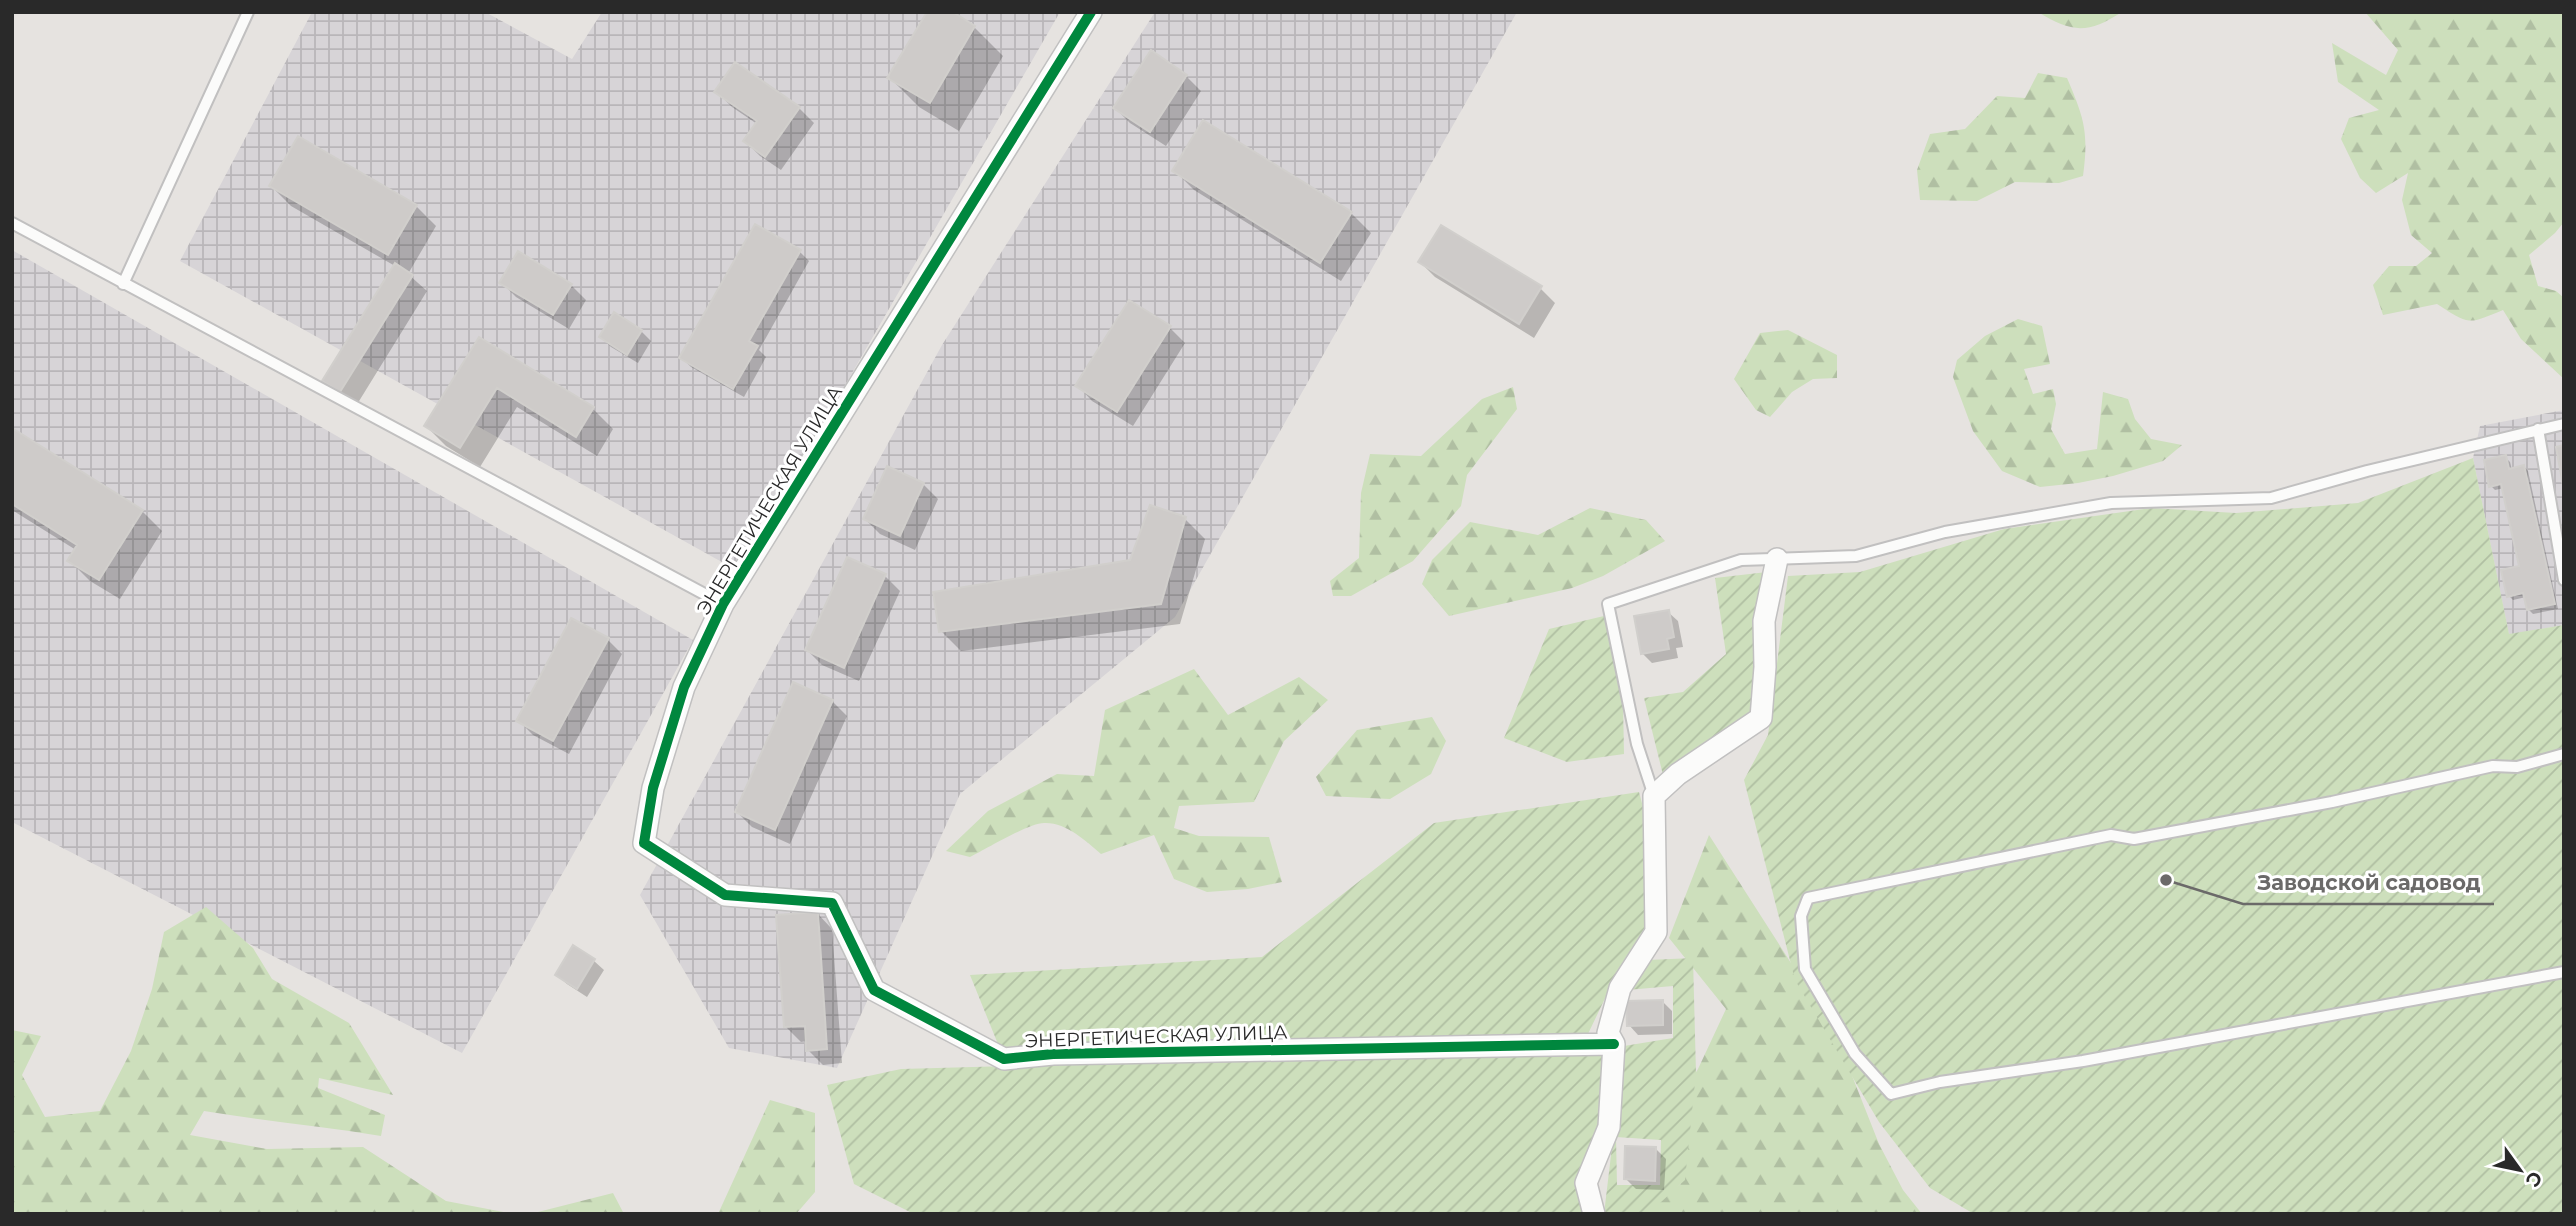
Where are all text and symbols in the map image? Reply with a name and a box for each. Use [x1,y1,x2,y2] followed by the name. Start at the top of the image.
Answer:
[692,382,847,619] street label: ЭНЕРГЕТИЧЕСКАЯ УЛИЦА
[2243,862,2494,904] callout: Заводской садовод
[2257,870,2481,895] text: Заводской садовод
[1024,1020,1288,1053] street label: ЭНЕРГЕТИЧЕСКАЯ УЛИЦА
[2485,1135,2555,1205] north arrow
[2520,1167,2547,1191] text: С

